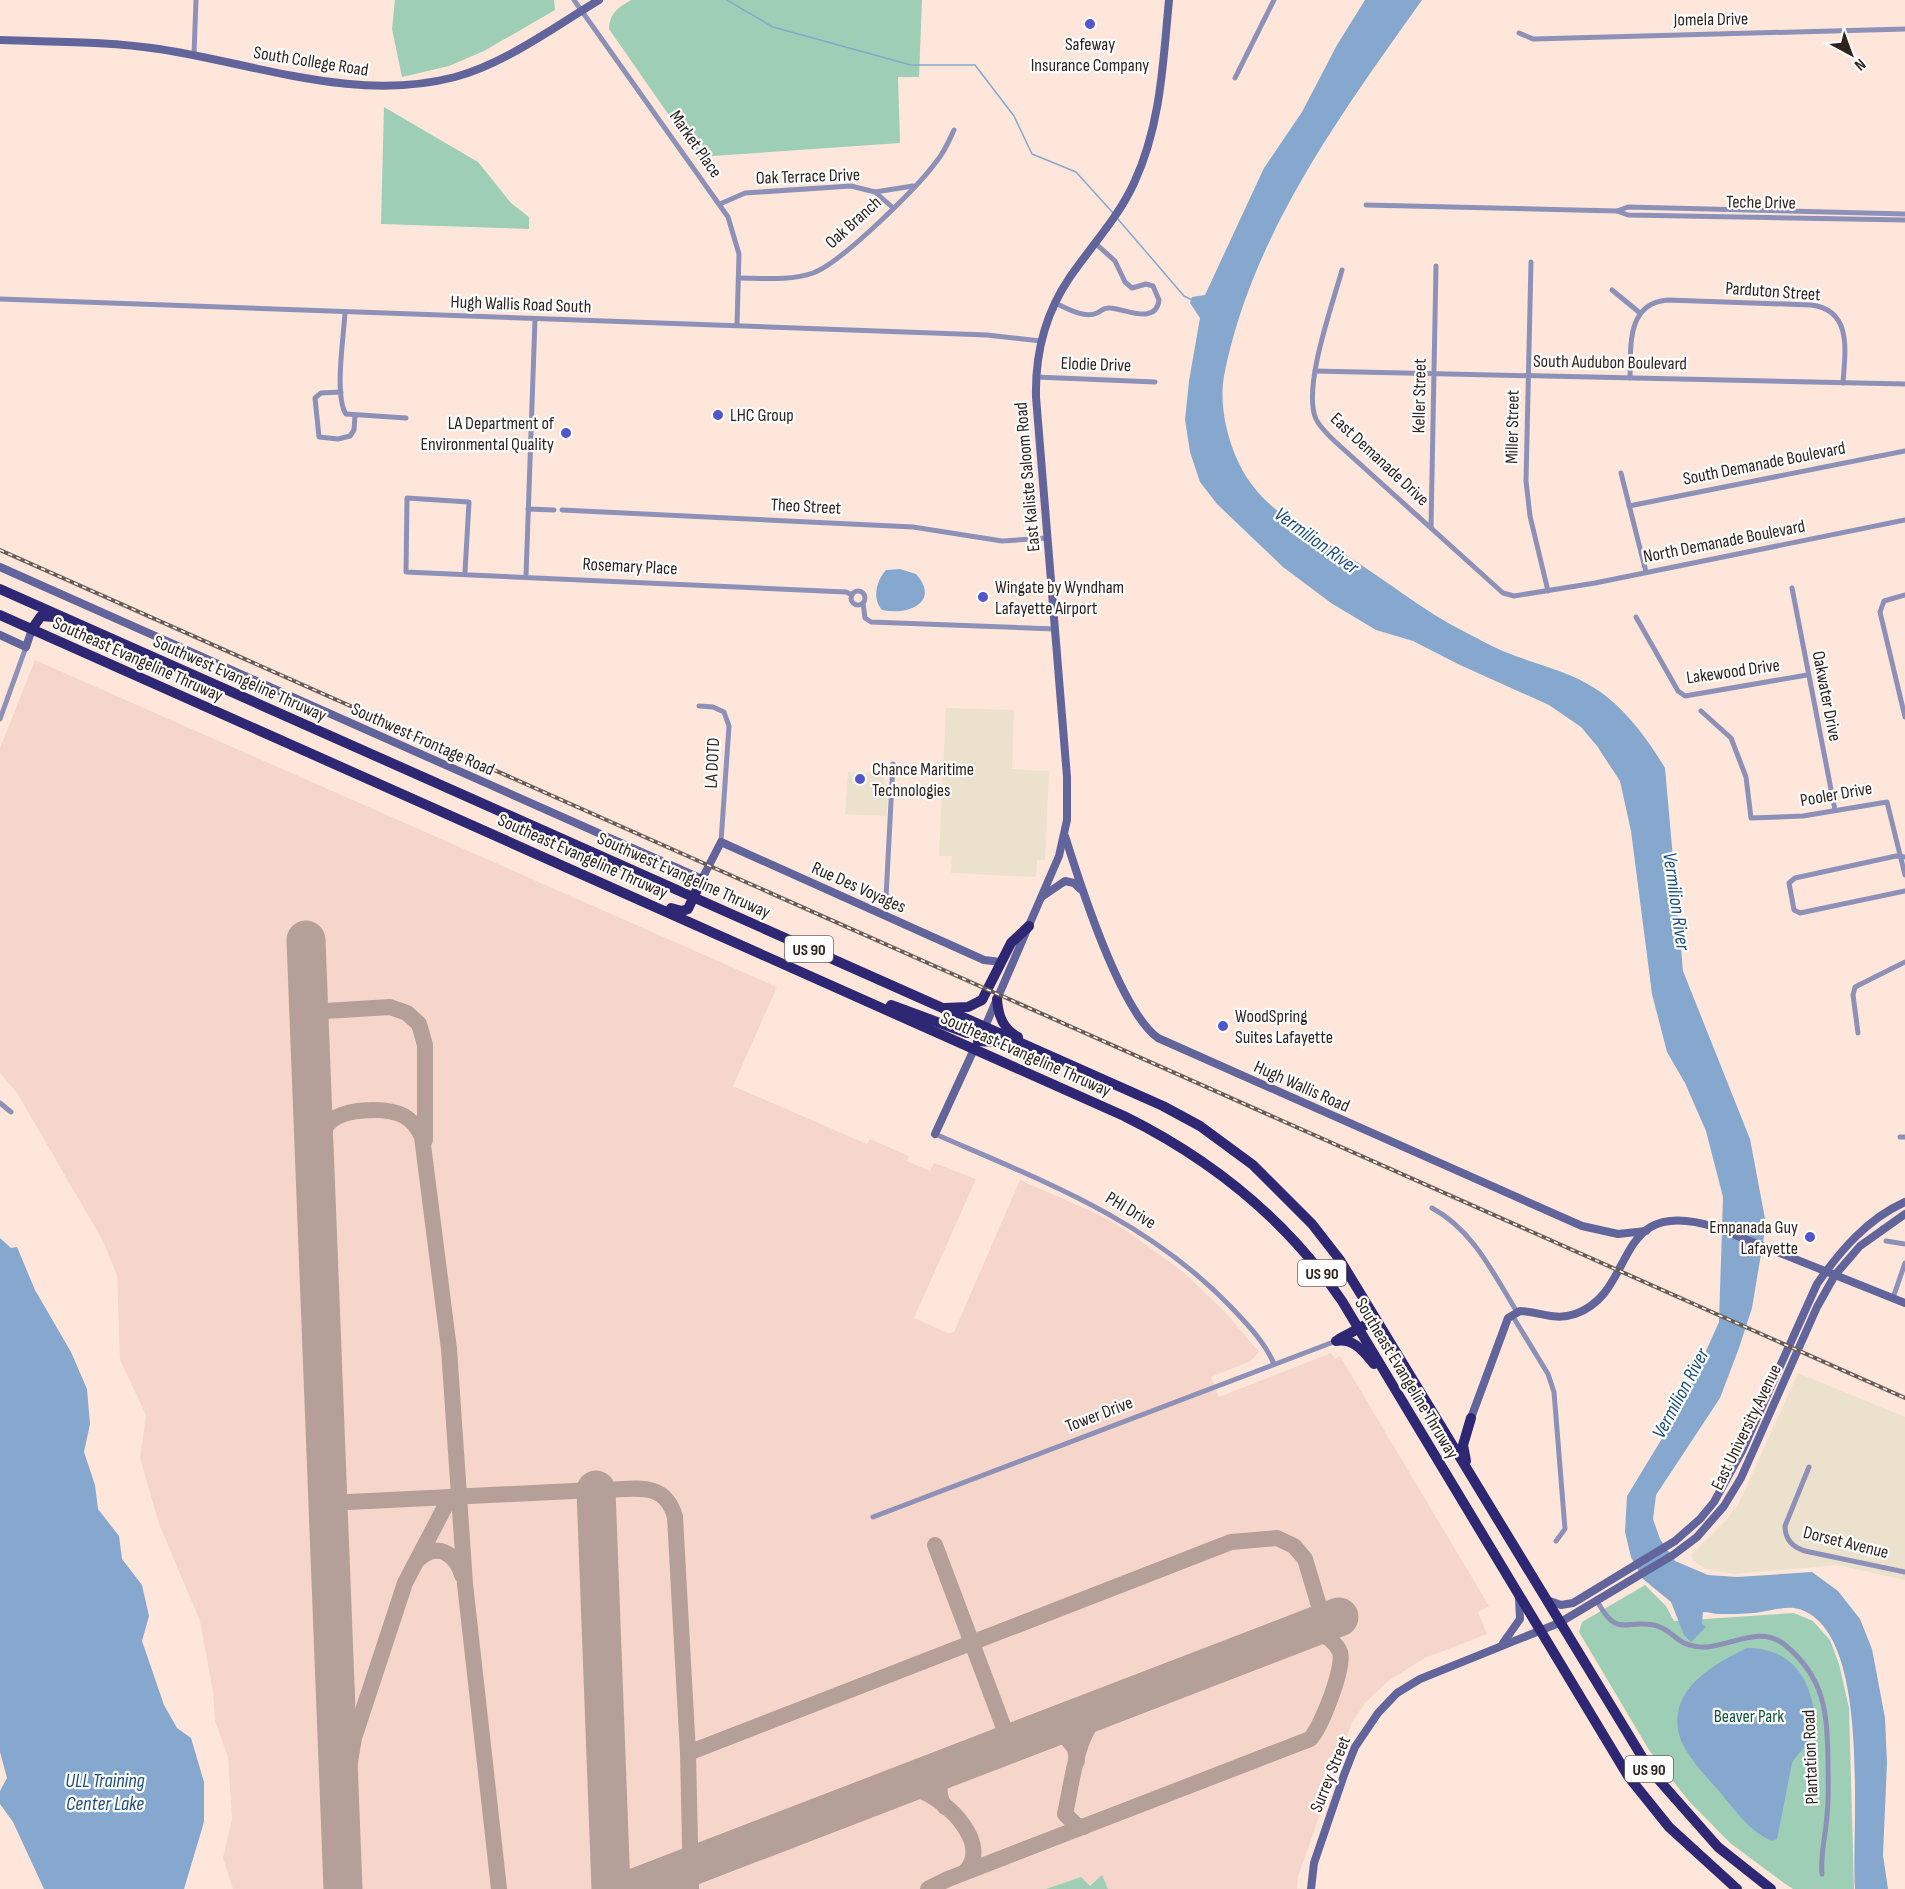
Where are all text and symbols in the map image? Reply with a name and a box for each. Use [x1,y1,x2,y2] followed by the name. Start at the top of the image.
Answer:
[1673,8,1748,31] street label: Jomela Drive
[1083,17,1097,31] marker: Safeway Insurance Company
[1821,24,1881,84] north arrow
[1031,34,1149,76] place label: Safeway Insurance Company
[252,42,370,81] street label: South College Road
[1850,54,1869,74] text: N
[665,107,726,182] street label: Market Place
[755,164,861,189] street label: Oak Terrace Drive
[1726,191,1796,214] street label: Teche Drive
[821,192,886,253] street label: Oak Branch
[1725,278,1822,305] street label: Parduton Street
[450,292,592,317] street label: Hugh Wallis Road South
[1533,351,1687,374] street label: South Audubon Boulevard
[1060,353,1132,376] street label: Elodie Drive
[1408,358,1431,434] street label: Keller Street
[1501,389,1524,464] street label: Miller Street
[1010,401,1045,553] street label: East Kaliste Saloom Road
[730,405,794,426] place label: LHC Group
[711,408,725,422] marker: LHC Group
[1326,408,1433,510] street label: East Demanade Drive
[421,413,555,455] place label: LA Department of Environmental Quality
[559,426,573,440] marker: LA Department of Environmental Quality
[1681,437,1847,490] street label: South Demanade Boulevard
[770,494,842,519] street label: Theo Street
[1269,502,1364,580] water label: Vermilion River
[1641,516,1807,567] street label: North Demanade Boulevard
[582,554,678,579] street label: Rosemary Place
[995,577,1124,619] place label: Wingate by Wyndham Lafayette Airport
[976,590,990,604] marker: Wingate by Wyndham Lafayette Airport
[49,612,226,706] street label: Southeast Evangeline Thruway
[150,631,330,726] street label: Southwest Evangeline Thruway
[1807,649,1846,743] street label: Oakwater Drive
[1685,655,1781,688] street label: Lakewood Drive
[348,698,498,780] street label: Southwest Frontage Road
[701,737,724,789] street label: LA DOTD
[872,759,974,801] place label: Chance Maritime Technologies
[853,772,867,786] marker: Chance Maritime Technologies
[1799,778,1874,811] street label: Pooler Drive
[494,809,671,903] street label: Southeast Evangeline Thruway
[594,828,774,923] street label: Southwest Evangeline Thruway
[1657,851,1695,953] water label: Vermilion River
[809,857,909,918] street label: Rue Des Voyages
[785,936,833,962] road number: US 90
[1235,1006,1333,1048] place label: WoodSpring Suites Lafayette
[937,1007,1114,1101] street label: Southeast Evangeline Thruway
[1216,1019,1230,1033] marker: WoodSpring Suites Lafayette
[1251,1056,1353,1117] street label: Hugh Wallis Road
[1102,1187,1160,1234] street label: PHI Drive
[1709,1217,1798,1259] place label: Empanada Guy Lafayette
[1803,1230,1817,1244] marker: Empanada Guy Lafayette
[1298,1260,1346,1286] road number: US 90
[1350,1294,1463,1463] street label: Southeast Evangeline Thruway
[1647,1343,1715,1443] water label: Vermilion River
[1707,1361,1786,1493] street label: East University Avenue
[1063,1392,1136,1437] street label: Tower Drive
[1801,1522,1891,1563] street label: Dorset Avenue
[1714,1706,1784,1727] park label: Beaver Park
[1798,1709,1823,1805] street label: Plantation Road
[1306,1733,1355,1815] street label: Surrey Street
[1625,1756,1673,1782] road number: US 90
[65,1769,145,1816] water label: ULL Training Center Lake

